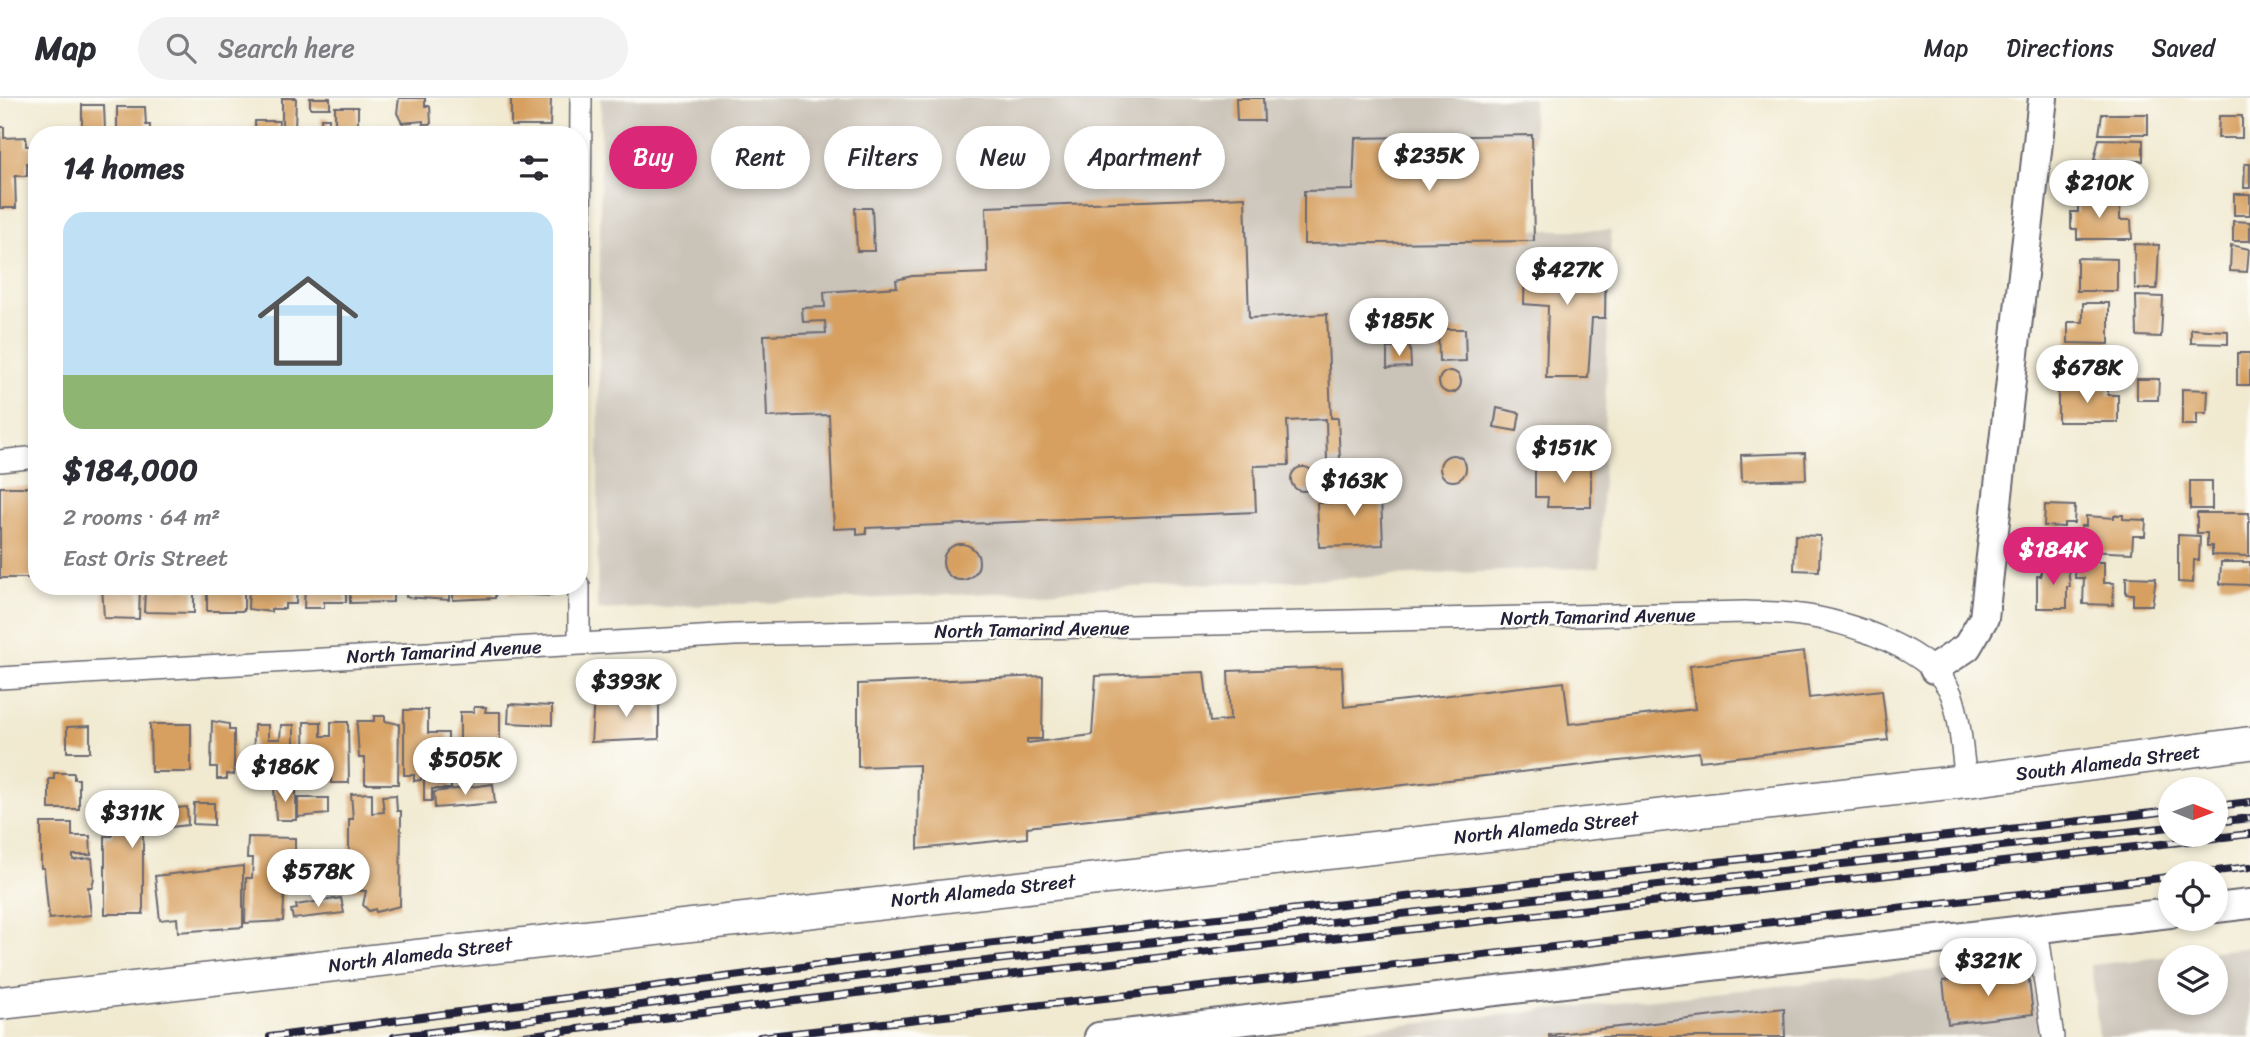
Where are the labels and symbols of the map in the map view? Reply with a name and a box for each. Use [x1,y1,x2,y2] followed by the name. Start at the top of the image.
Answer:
[1380,134,1478,193] pin: $235K
[2050,160,2148,220] pin: $210K
[1518,248,1616,307] pin: $427K
[1350,299,1448,358] pin: $185K
[2038,345,2136,405] pin: $678K
[1515,426,1613,485] pin: $151K
[1305,458,1403,518] pin: $163K
[2004,528,2102,587] pin: $184K
[1500,598,1696,635] street label: North Tamarind Avenue
[934,611,1130,648] street label: North Tamarind Avenue
[346,630,543,673] street label: North Tamarind Avenue
[577,660,675,719] pin: $393K
[2014,735,2202,790] street label: South Alameda Street
[416,738,514,797] pin: $505K
[236,744,334,804] pin: $186K
[2158,777,2228,847] north arrow
[83,790,181,850] pin: $311K
[1452,801,1641,854] street label: North Alameda Street
[269,850,367,909] pin: $578K
[889,864,1078,917] street label: North Alameda Street
[326,927,515,982] street label: North Alameda Street
[1939,939,2037,998] pin: $321K

